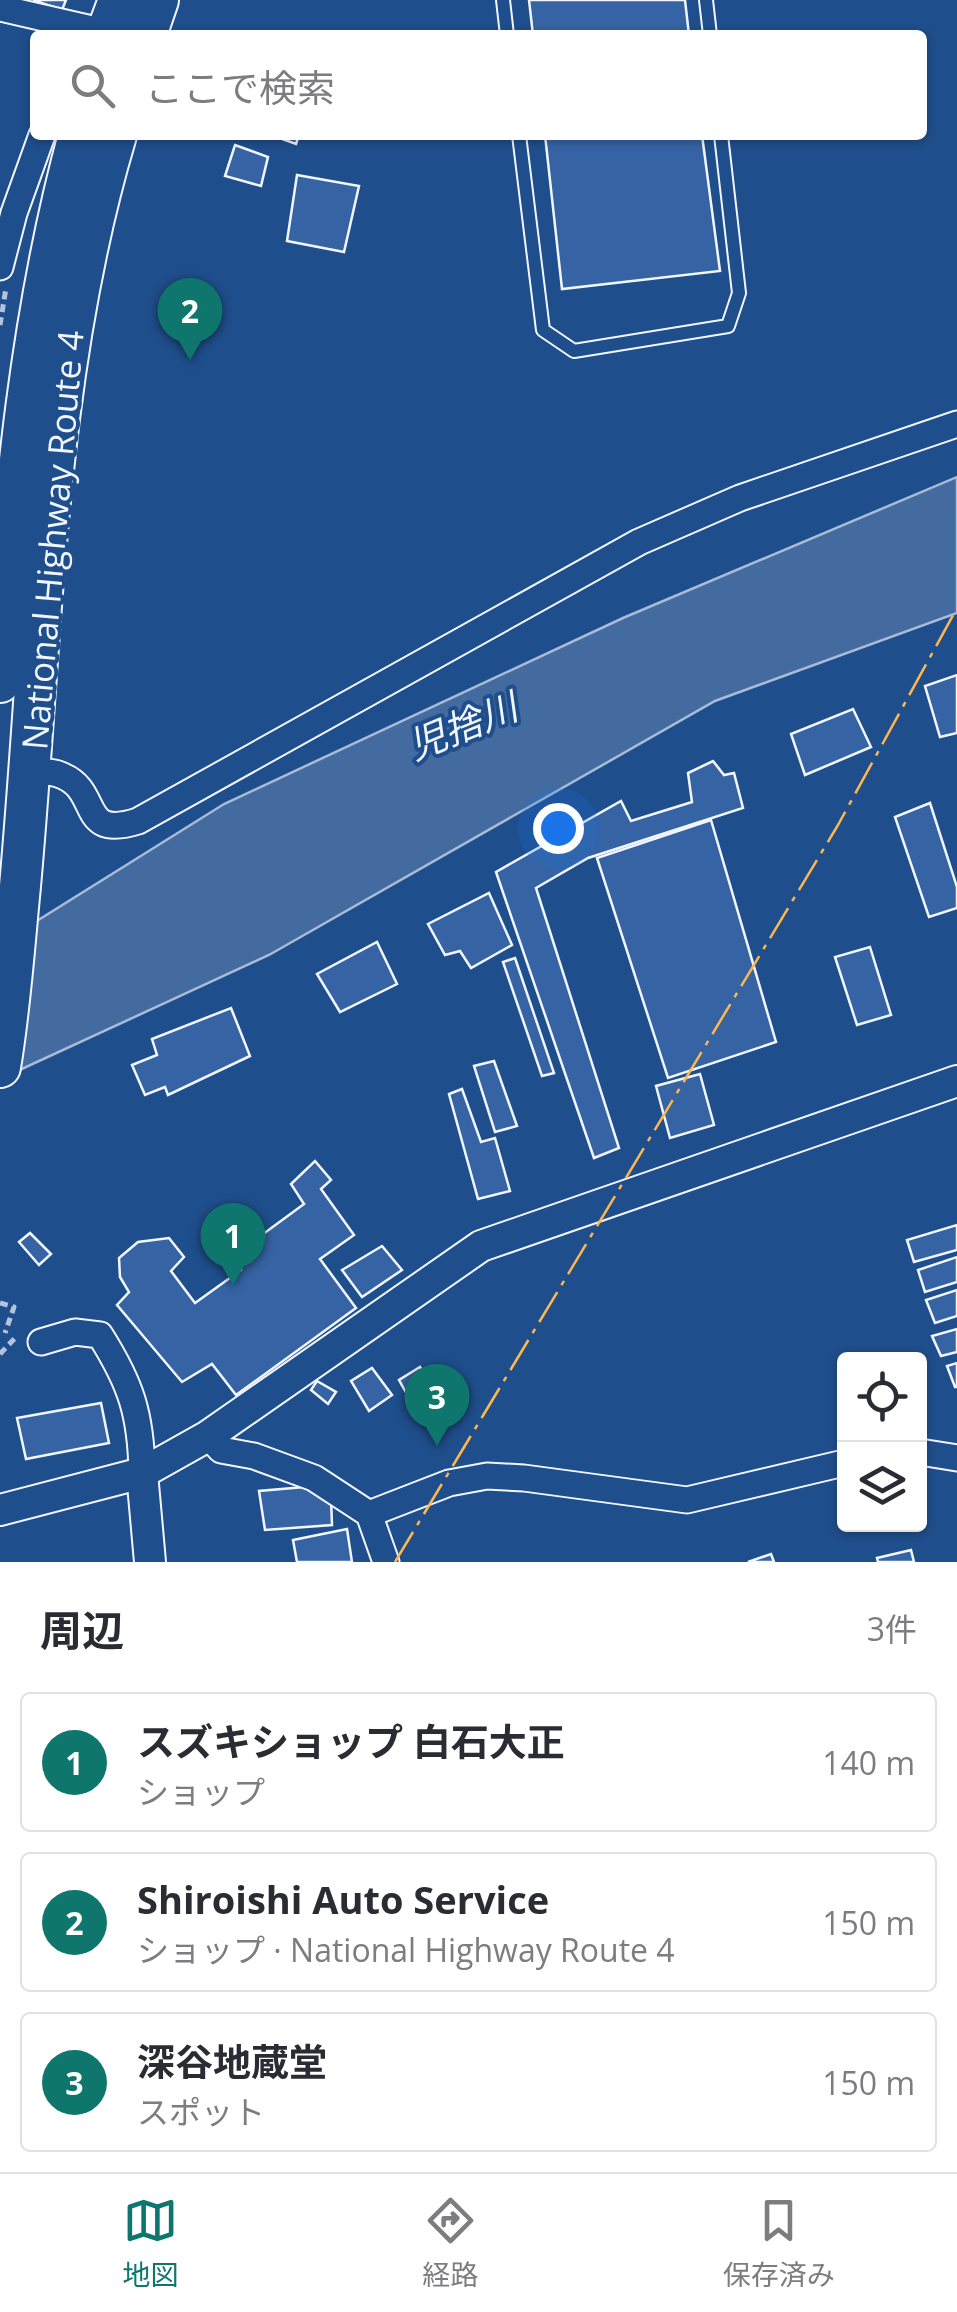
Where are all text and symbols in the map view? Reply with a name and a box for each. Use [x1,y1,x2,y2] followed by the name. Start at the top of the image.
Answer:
[30,30,927,140] search box
[65,58,120,113] icon: search
[145,61,335,113] text: ここで検索
[158,278,222,360] pin: 2
[10,328,94,752] street label: National Highway Route 4
[399,678,528,770] water label: 児捨川
[533,803,584,854] your location
[200,1202,266,1285] pin: 1
[837,1352,927,1532] map controls
[837,1352,927,1442] button: locate
[404,1364,470,1446] pin: 3
[837,1442,927,1532] button: layers
[40,1601,124,1658] text: 周辺
[867,1607,917,1650] text: 3件
[137,1715,565,1767] text: スズキショップ 白石大正
[65,1741,84,1784] text: 1
[822,1741,915,1784] text: 140 m
[137,1770,265,1813] text: ショップ
[137,1873,549,1925] text: Shiroishi Auto Service
[65,1901,84,1944] text: 2
[822,1901,915,1944] text: 150 m
[137,1928,675,1971] text: ショップ · National Highway Route 4
[137,2035,327,2087] text: 深谷地蔵堂
[65,2061,84,2104] text: 3
[822,2061,915,2104] text: 150 m
[137,2090,265,2133] text: スポット
[122,2193,178,2293] tab: 地図
[422,2193,479,2293] tab: 経路
[723,2193,835,2293] tab: 保存済み

